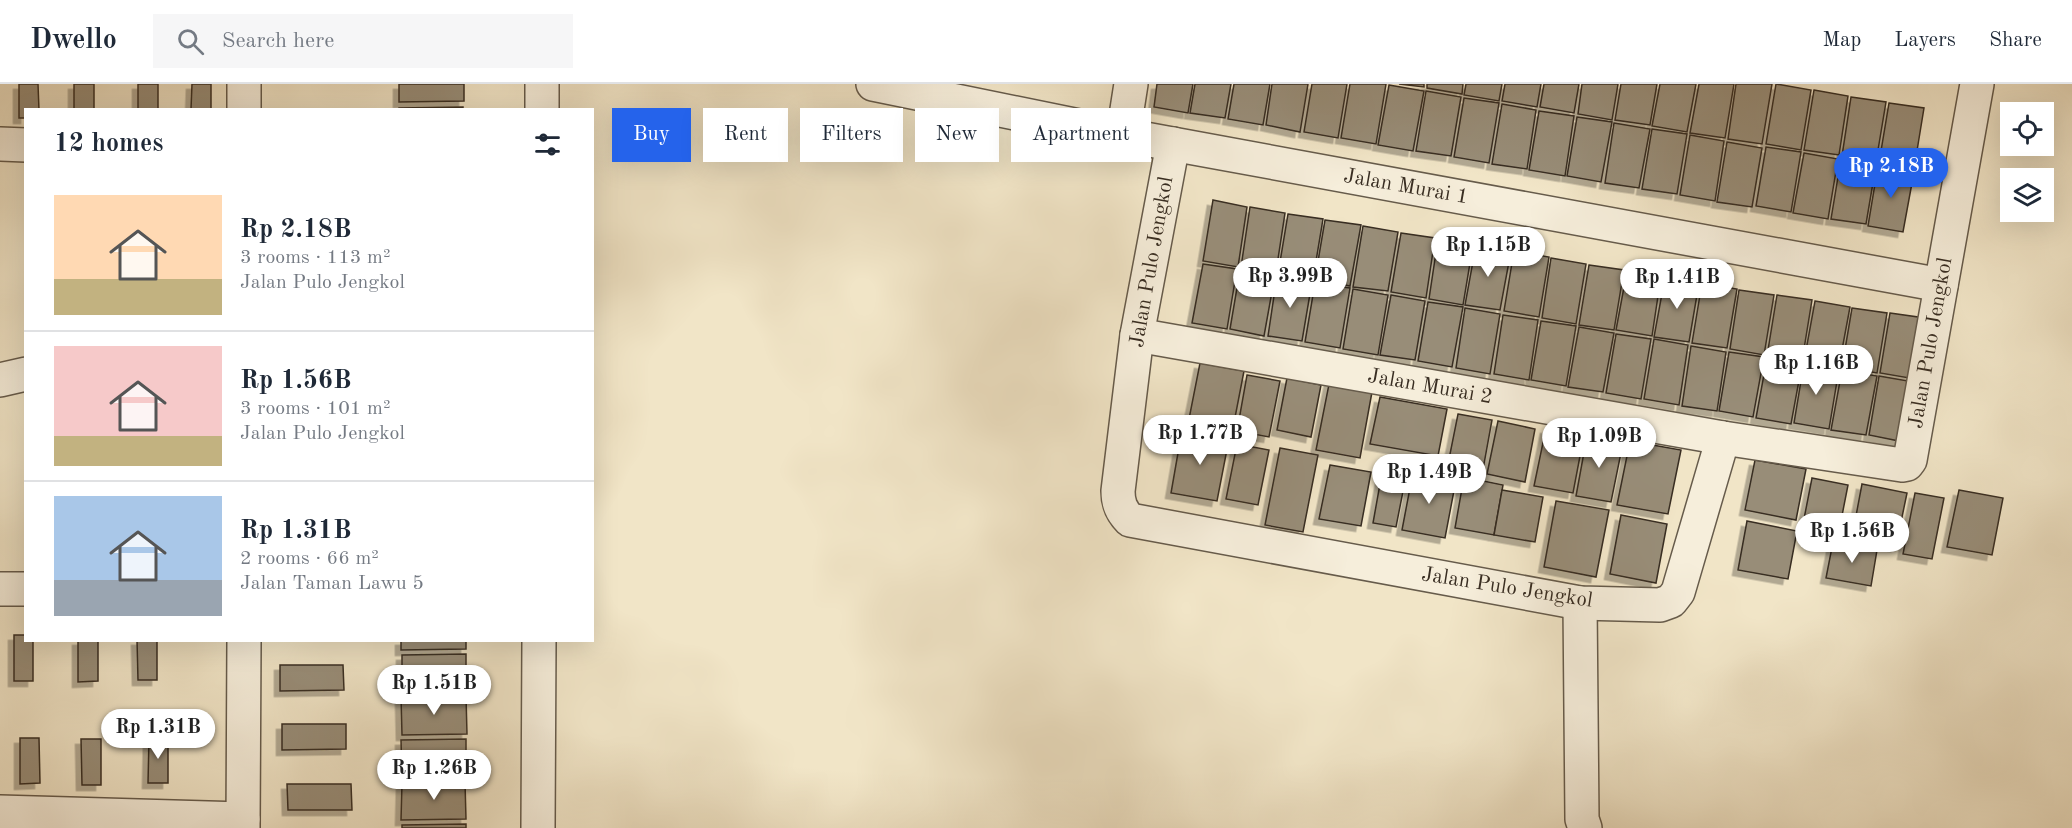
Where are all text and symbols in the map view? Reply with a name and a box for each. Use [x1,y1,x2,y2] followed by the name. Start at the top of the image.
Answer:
[153,14,573,68] search box
[174,25,207,58] icon: search
[30,27,117,55] text: Dwello
[222,30,334,52] text: Search here
[1822,30,1861,51] text: Map
[1894,30,1956,51] text: Layers
[1989,30,2042,51] text: Share
[2000,102,2054,222] map controls
[2000,102,2054,156] button: locate
[612,108,691,162] chip: Buy
[703,108,788,162] chip: Rent
[800,108,903,162] chip: Filters
[915,108,999,162] chip: New
[1011,108,1151,162] chip: Apartment
[531,128,564,161] icon: filters
[54,131,163,157] text: 12 homes
[1829,148,1953,199] pin: Rp 2.18B
[1848,157,1934,177] text: Rp 2.18B
[1342,166,1470,208] street label: Jalan Murai 1
[2000,168,2054,222] button: layers
[1127,175,1177,349] street label: Jalan Pulo Jengkol
[240,217,351,243] text: Rp 2.18B
[102,219,174,291] icon: home
[1426,227,1550,278] pin: Rp 1.15B
[1445,236,1531,256] text: Rp 1.15B
[240,248,390,268] text: 3 rooms · 113 m²
[1906,256,1956,430] street label: Jalan Pulo Jengkol
[1228,258,1352,309] pin: Rp 3.99B
[1615,259,1739,310] pin: Rp 1.41B
[1247,267,1333,287] text: Rp 3.99B
[1634,268,1720,288] text: Rp 1.41B
[240,273,405,293] text: Jalan Pulo Jengkol
[1754,345,1878,396] pin: Rp 1.16B
[1773,354,1859,374] text: Rp 1.16B
[1366,366,1494,408] street label: Jalan Murai 2
[240,368,351,394] text: Rp 1.56B
[102,370,174,442] icon: home
[240,399,390,419] text: 3 rooms · 101 m²
[1138,415,1262,466] pin: Rp 1.77B
[1537,418,1661,469] pin: Rp 1.09B
[240,424,405,444] text: Jalan Pulo Jengkol
[1157,424,1243,444] text: Rp 1.77B
[1556,427,1642,447] text: Rp 1.09B
[1367,454,1491,505] pin: Rp 1.49B
[1386,463,1472,483] text: Rp 1.49B
[1790,513,1914,564] pin: Rp 1.56B
[240,518,351,544] text: Rp 1.31B
[102,520,174,592] icon: home
[1809,522,1895,542] text: Rp 1.56B
[240,549,379,569] text: 2 rooms · 66 m²
[1420,564,1594,612] street label: Jalan Pulo Jengkol
[240,574,424,594] text: Jalan Taman Lawu 5
[372,665,496,716] pin: Rp 1.51B
[391,674,477,694] text: Rp 1.51B
[96,709,220,760] pin: Rp 1.31B
[115,718,201,738] text: Rp 1.31B
[372,750,496,801] pin: Rp 1.26B
[391,759,477,779] text: Rp 1.26B

